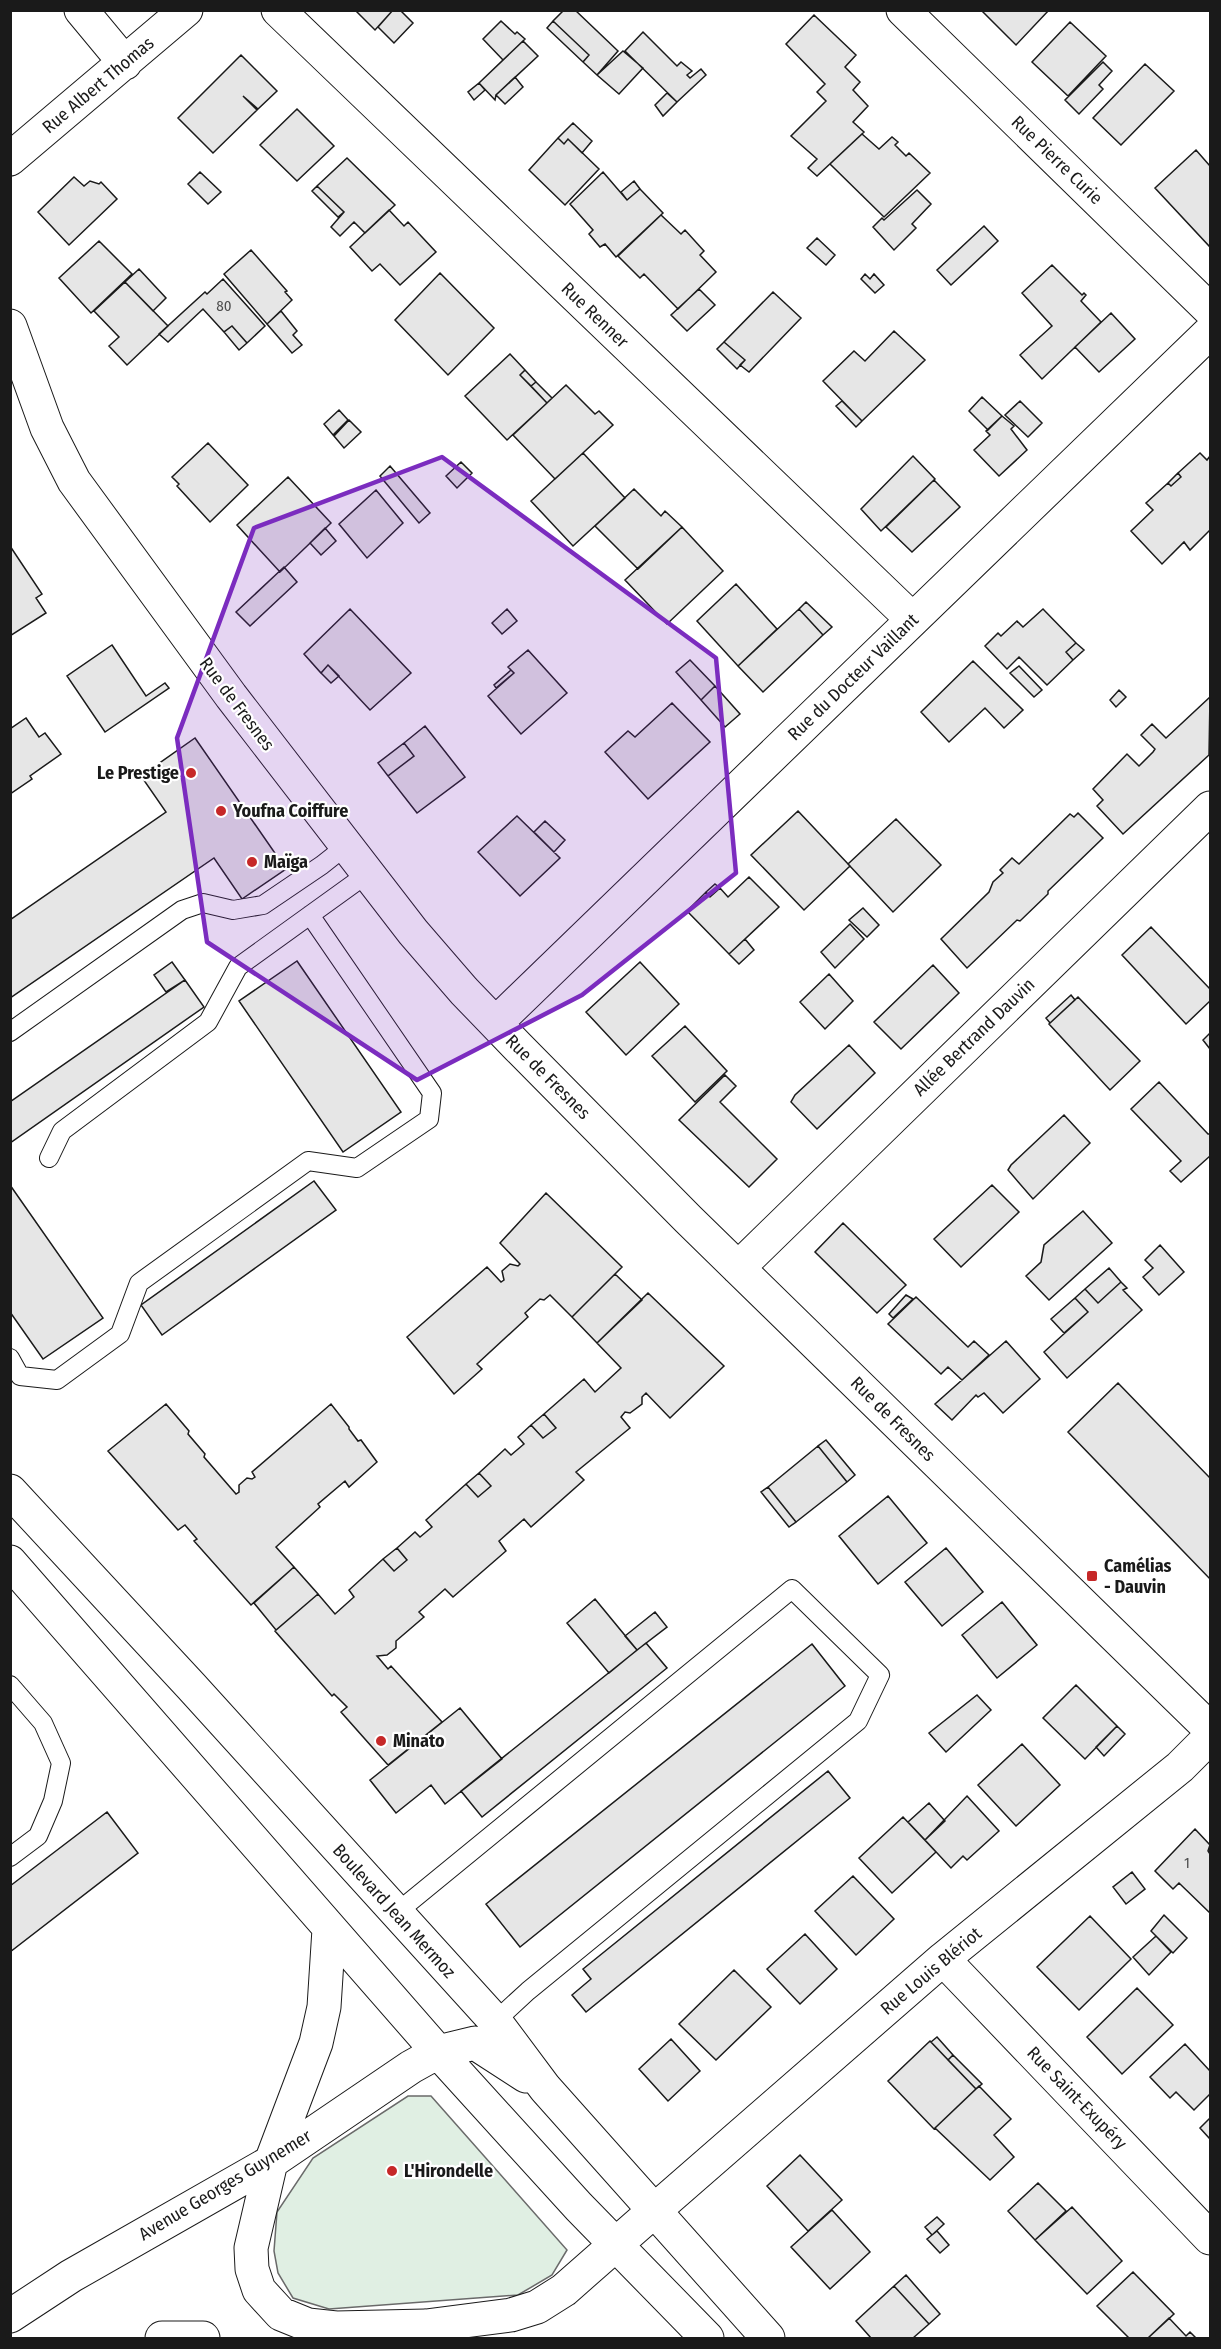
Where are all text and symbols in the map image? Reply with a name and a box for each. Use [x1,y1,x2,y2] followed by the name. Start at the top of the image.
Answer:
[38,32,159,138] street label: Rue Albert Thomas
[1007,111,1107,209] street label: Rue Pierre Curie
[557,278,634,353] street label: Rue Renner
[216,297,232,315] house number: 80
[783,609,923,745] street label: Rue du Docteur Vaillant
[195,653,279,755] street label: Rue de Fresnes
[97,762,179,784] place label: Le Prestige
[184,766,198,780] marker: Le Prestige
[232,800,348,822] place label: Youfna Coiffure
[214,804,228,818] marker: Youfna Coiffure
[264,851,308,873] place label: Maïga
[245,855,259,869] marker: Maïga
[909,973,1039,1101] street label: Allée Bertrand Dauvin
[501,1030,595,1124] street label: Rue de Fresnes
[846,1372,940,1466] street label: Rue de Fresnes
[1104,1555,1171,1598] place label: Camélias - Dauvin
[1085,1569,1099,1583] marker: Camélias - Dauvin
[393,1730,445,1752] place label: Minato
[374,1734,388,1748] marker: Minato
[328,1839,460,1983] street label: Boulevard Jean Mermoz
[1184,1854,1190,1872] house number: 1
[876,1922,986,2020] street label: Rue Louis Blériot
[1022,2042,1132,2154] street label: Rue Saint-Exupéry
[135,2124,316,2245] street label: Avenue Georges Guynemer
[404,2160,493,2182] place label: L'Hirondelle
[385,2164,399,2178] marker: L'Hirondelle

